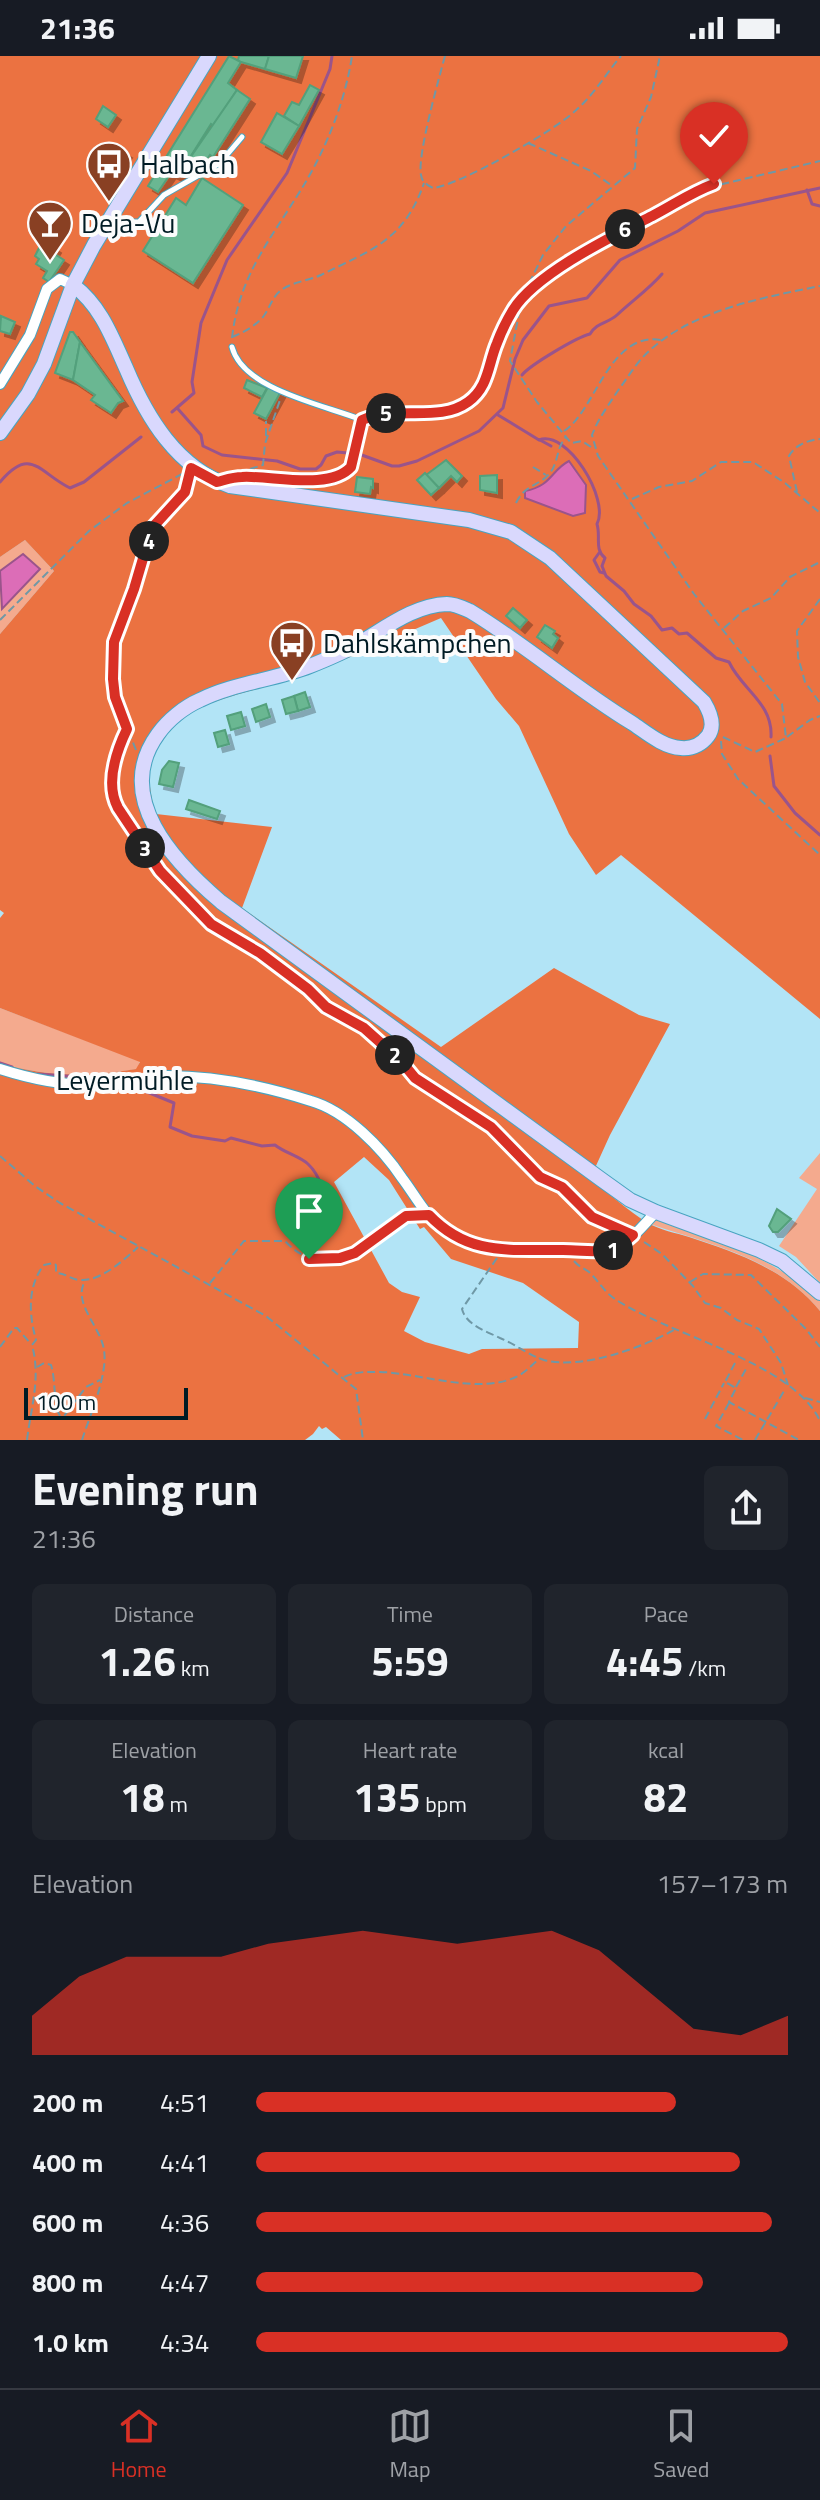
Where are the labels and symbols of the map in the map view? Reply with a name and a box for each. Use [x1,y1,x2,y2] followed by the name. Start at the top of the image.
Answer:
[680,102,748,184] pin
[85,140,133,203] bus stop icon: Halbach
[140,142,235,185] place label: Halbach
[26,199,74,262] bar icon: Deja-Vu
[81,201,175,244] place label: Deja-Vu
[605,209,645,249] pin: 6
[366,393,406,433] pin: 5
[129,521,169,561] pin: 4
[268,619,316,682] bus stop icon: Dahlskämpchen
[323,621,512,664] place label: Dahlskämpchen
[125,828,165,868] pin: 3
[375,1035,415,1075] pin: 2
[56,1058,194,1101] street label: Leyermühle
[275,1177,343,1259] pin
[593,1230,633,1270] pin: 1
[24,1384,188,1420] scale bar

